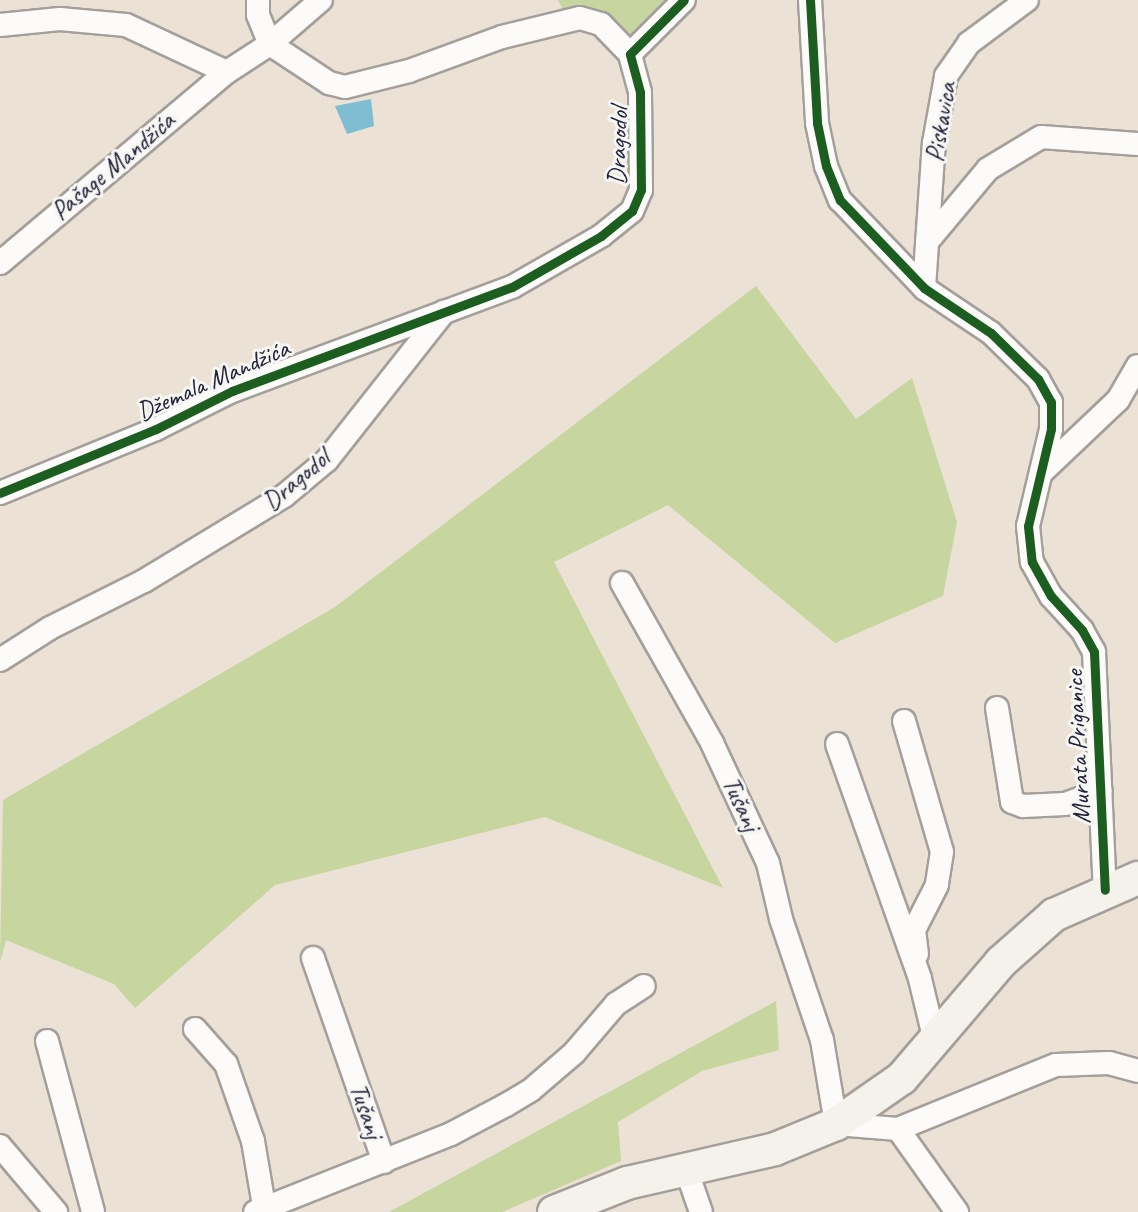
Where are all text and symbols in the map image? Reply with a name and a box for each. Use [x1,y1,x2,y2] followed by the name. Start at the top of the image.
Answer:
[919,80,963,164] street label: Piskavica
[45,105,181,227] street label: Pašage Mandžića
[601,106,635,186] street label: Dragodol
[132,332,294,428] street label: Džemala Mandžića
[256,443,336,517] street label: Dragodol
[1058,669,1098,825] street label: Murata Priganice
[715,772,767,836] street label: Tušanj
[342,1079,390,1143] street label: Tušanj

